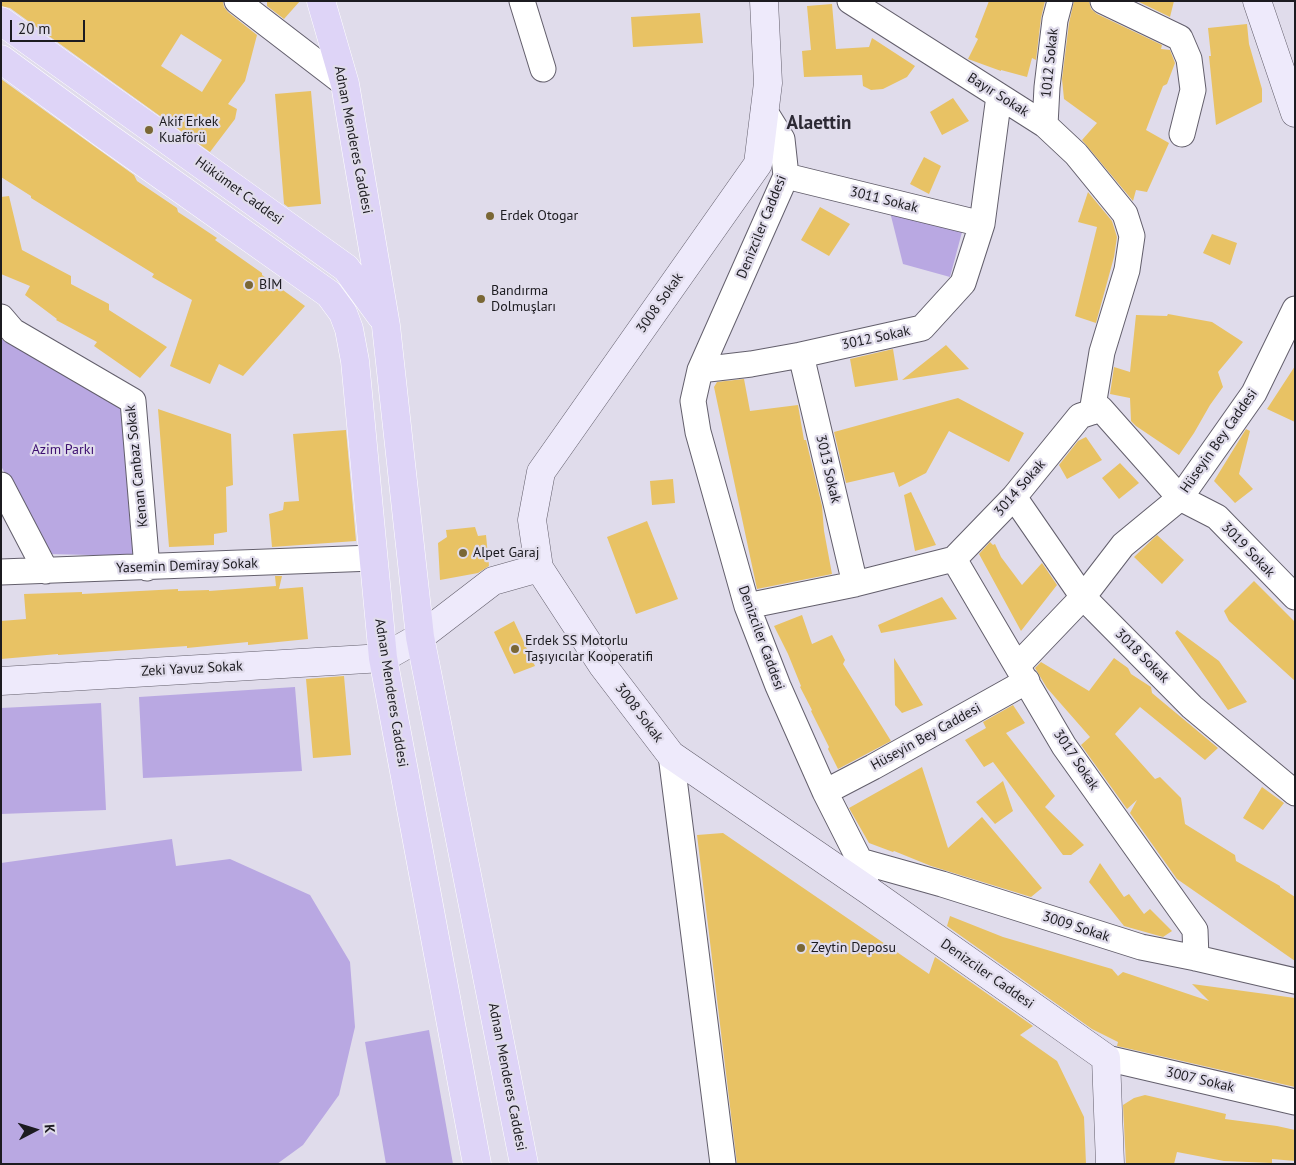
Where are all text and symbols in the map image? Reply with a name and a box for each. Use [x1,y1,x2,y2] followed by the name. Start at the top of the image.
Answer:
[12,10,88,42] scale bar
[18,19,51,38] text: 20 m
[1038,28,1062,98] street label: 1012 Sokak
[330,65,376,215] street label: Adnan Menderes Caddesi
[964,70,1032,120] street label: Bayır Sokak
[787,113,851,135] district label: Alaettin
[159,114,218,146] place label: Akif Erkek Kuaförü
[143,124,155,136] marker: Akif Erkek Kuaförü
[192,153,286,229] street label: Hükümet Caddesi
[734,173,790,281] street label: Denizciler Caddesi
[848,183,920,217] street label: 3011 Sokak
[500,208,578,224] place label: Erdek Otogar
[484,210,496,222] marker: Erdek Otogar
[633,270,687,336] street label: 3008 Sokak
[259,277,282,293] place label: BİM
[243,279,255,291] marker: BİM
[491,283,556,316] place label: Bandırma Dolmuşları
[475,293,487,305] marker: Bandırma Dolmuşları
[840,323,912,353] street label: 3012 Sokak
[1177,386,1261,496] street label: Hüseyin Bey Caddesi
[122,404,152,528] street label: Kenan Canbaz Sokak
[812,433,844,505] street label: 3013 Sokak
[32,442,94,458] park label: Azim Parkı
[991,456,1049,520] street label: 3014 Sokak
[1218,519,1278,581] street label: 3019 Sokak
[473,545,539,561] place label: Alpet Garaj
[457,547,469,559] marker: Alpet Garaj
[116,555,258,577] street label: Yasemin Demiray Sokak
[734,583,788,693] street label: Denizciler Caddesi
[371,617,411,769] street label: Adnan Menderes Caddesi
[1111,625,1173,687] street label: 3018 Sokak
[525,633,653,666] place label: Erdek SS Motorlu Taşıyıcılar Kooperatifi
[509,643,521,655] marker: Erdek SS Motorlu Taşıyıcılar Kooperatifi
[141,658,243,680] street label: Zeki Yavuz Sokak
[611,680,667,746] street label: 3008 Sokak
[868,700,984,774] street label: Hüseyin Bey Caddesi
[1050,726,1102,794] street label: 3017 Sokak
[1040,908,1112,946] street label: 3009 Sokak
[937,936,1037,1012] street label: Denizciler Caddesi
[811,940,896,956] place label: Zeytin Deposu
[795,942,807,954] marker: Zeytin Deposu
[484,1002,530,1152] street label: Adnan Menderes Caddesi
[1164,1064,1236,1096] street label: 3007 Sokak
[10,1105,60,1155] north arrow
[41,1124,59,1134] text: K

